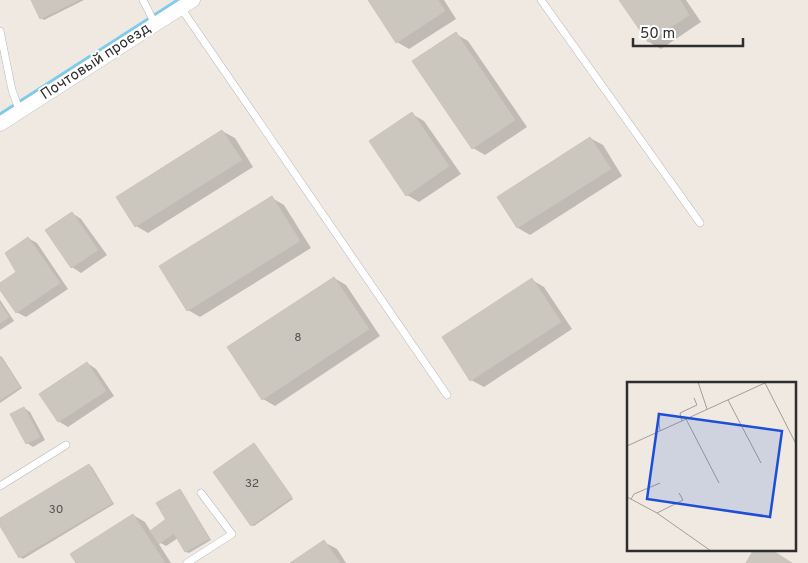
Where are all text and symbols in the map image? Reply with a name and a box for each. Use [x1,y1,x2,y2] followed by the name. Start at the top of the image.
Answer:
[633,15,743,47] scale bar
[37,19,155,105] street label: Почтовый проезд
[640,25,675,44] text: 50 m
[294,330,302,346] house number: 8
[627,382,796,550] inset map
[245,476,259,492] house number: 32
[49,502,63,518] house number: 30

